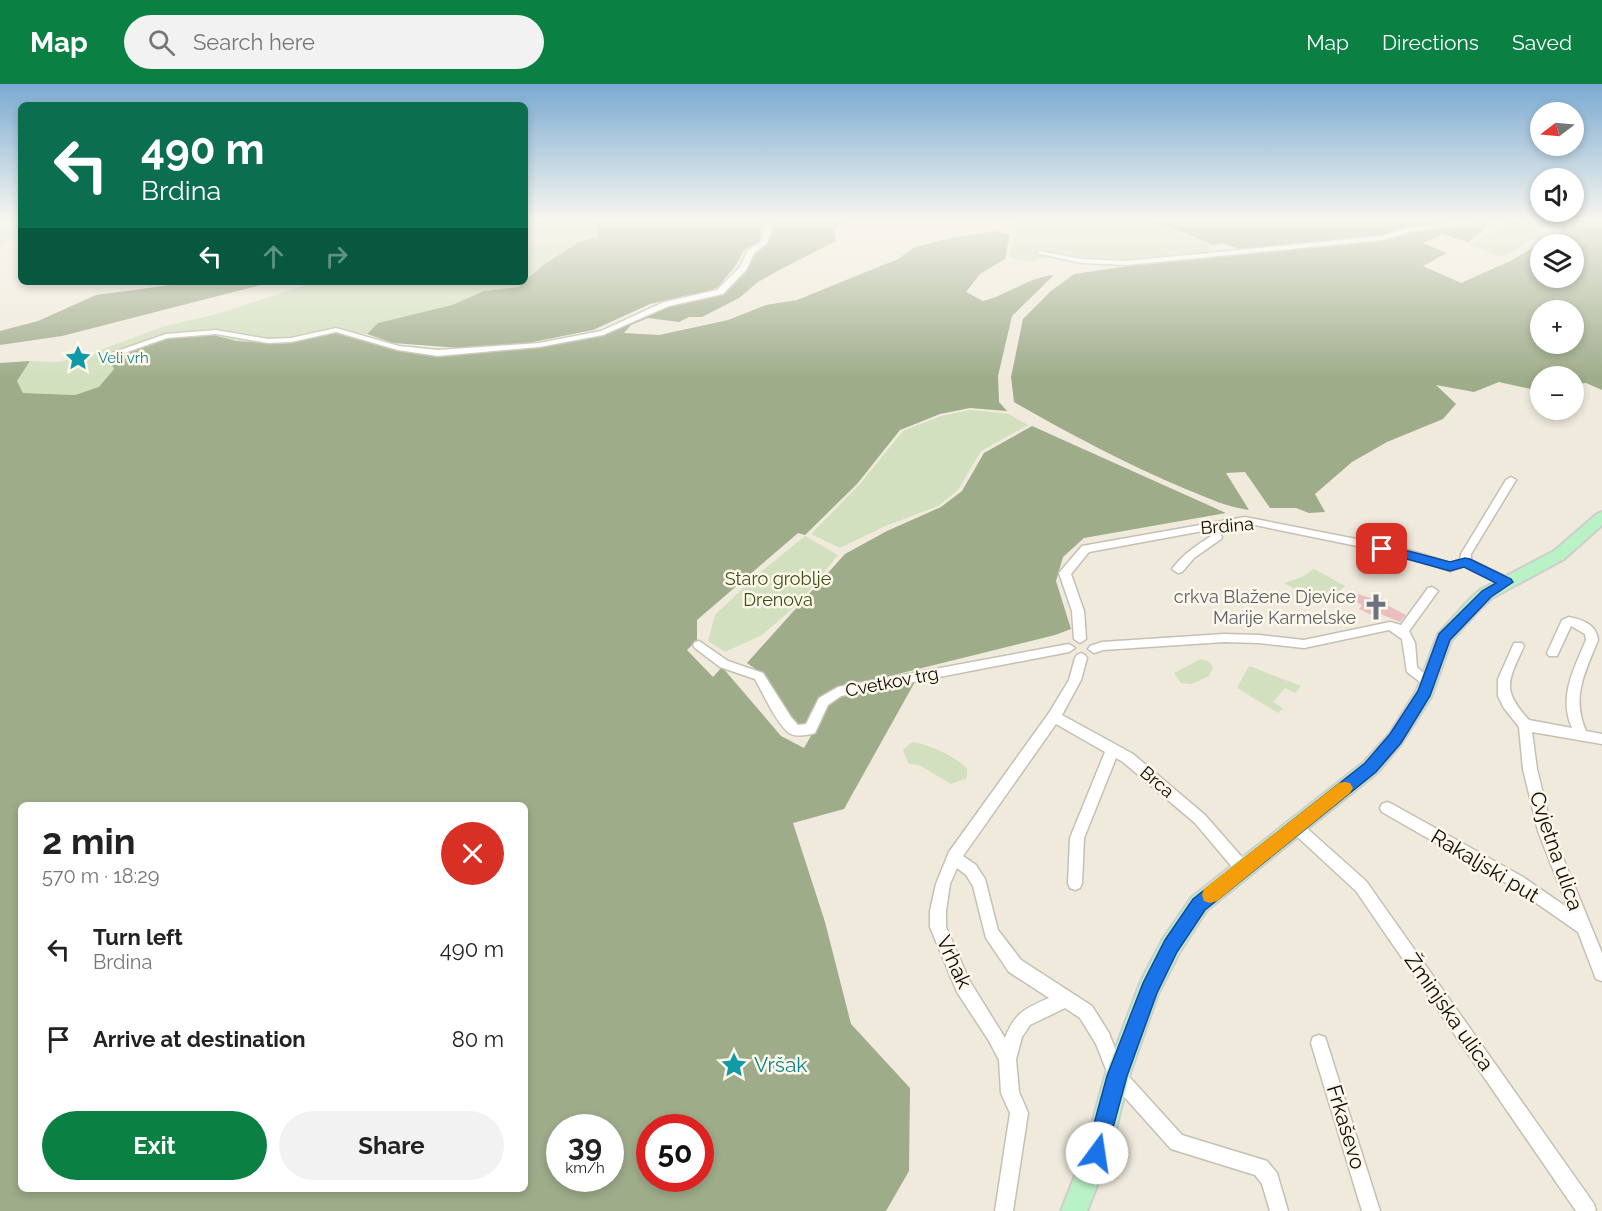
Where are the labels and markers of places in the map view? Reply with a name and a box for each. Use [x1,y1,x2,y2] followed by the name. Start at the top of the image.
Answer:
[63,343,93,373] place icon: Veli vrh
[98,349,149,367] place label: Veli vrh
[1356,523,1407,574] pin
[1174,586,1356,628] place label: crkva Blažene Djevice Marije Karmelske
[1361,592,1391,622] church icon: crkva Blažene Djevice Marije Karmelske
[719,1050,749,1080] place icon: Vršak
[754,1052,807,1077] place label: Vršak

